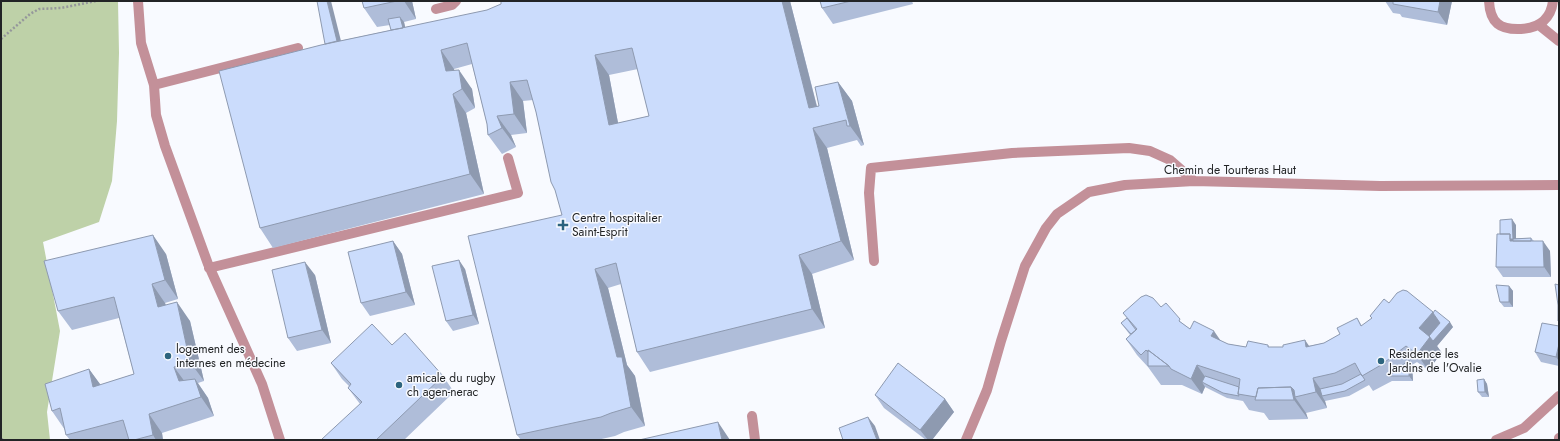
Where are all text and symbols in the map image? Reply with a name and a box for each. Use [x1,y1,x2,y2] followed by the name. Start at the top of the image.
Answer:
[1164,161,1296,179] street label: Chemin de Tourteras Haut
[572,209,663,241] place label: Centre hospitalier Saint-Esprit
[557,219,569,231] marker: Centre hospitalier Saint-Esprit
[176,340,286,372] place label: logement des internes en médecine
[1387,345,1482,377] place label: Residence les Jardins de l'Ovalie
[163,351,173,361] marker: logement des internes en médecine
[1376,356,1386,366] marker: Residence les Jardins de l'Ovalie
[407,369,496,401] place label: amicale du rugby ch agen-nerac
[394,380,404,390] marker: amicale du rugby ch agen-nerac

